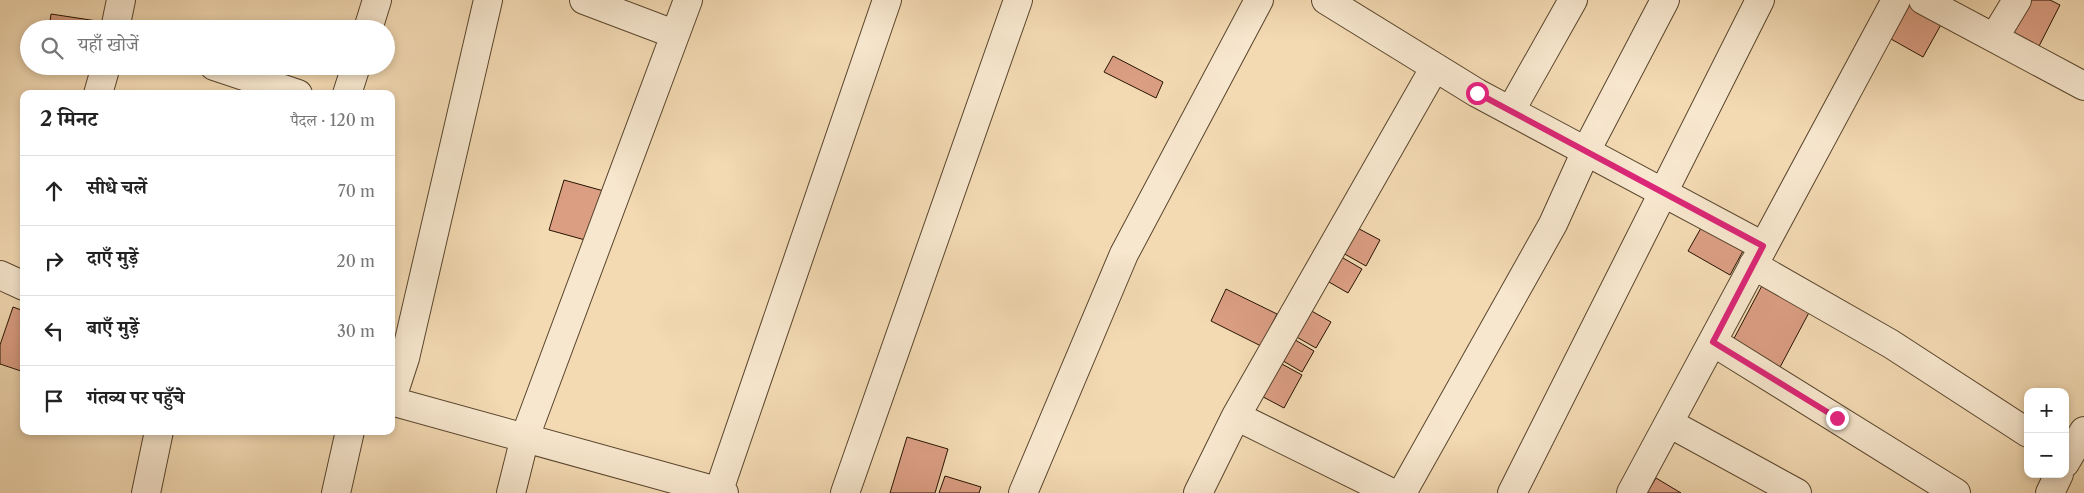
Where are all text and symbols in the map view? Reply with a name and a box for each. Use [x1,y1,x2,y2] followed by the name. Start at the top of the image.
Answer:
[20,20,395,75] search box
[78,33,139,56] text: यहाँ खोजें
[38,34,66,62] icon: search
[1466,82,1489,105] route start
[40,106,97,131] text: 2 मिनट
[291,110,375,130] text: पैदल · 120 m
[87,176,147,199] text: सीधे चलें
[40,177,68,205] icon: ahead
[338,181,375,201] text: 70 m
[87,246,138,269] text: दाएँ मुड़ें
[40,247,68,275] icon: right
[336,251,375,271] text: 20 m
[87,316,139,339] text: बाएँ मुड़ें
[40,317,68,345] icon: left
[337,321,375,341] text: 30 m
[87,386,184,409] text: गंतव्य पर पहुँचे
[40,387,68,415] icon: arrive
[2024,388,2069,478] map controls
[2024,388,2069,433] button: +
[1826,407,1849,430] route end
[2024,433,2069,478] button: −

